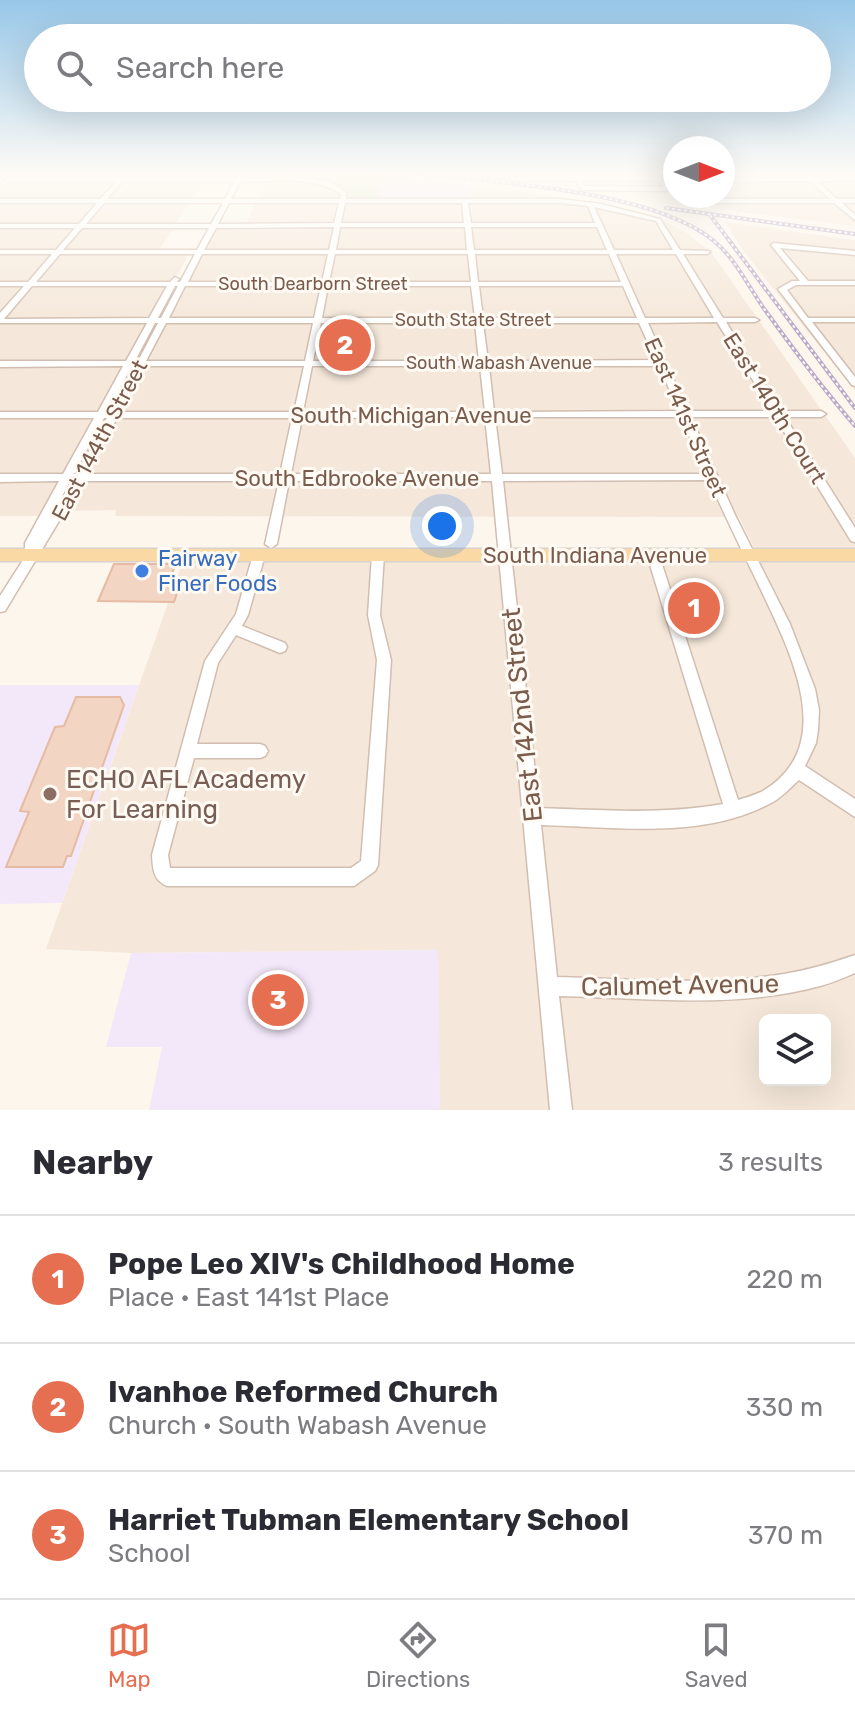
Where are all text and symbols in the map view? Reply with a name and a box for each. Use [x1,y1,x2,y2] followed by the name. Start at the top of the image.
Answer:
[24,24,831,112] search box
[52,46,96,90] icon: search
[116,50,284,86] text: Search here
[663,136,735,208] north arrow
[218,273,408,295] street label: South Dearborn Street
[395,309,551,331] street label: South State Street
[319,315,371,375] pin: 2
[717,328,832,489] street label: East 140th Court
[638,333,733,501] street label: East 141st Street
[406,352,592,374] street label: South Wabash Avenue
[46,355,153,525] street label: East 144th Street
[290,402,532,429] street label: South Michigan Avenue
[235,465,479,492] street label: South Edbrooke Avenue
[422,506,462,546] your location
[483,542,707,569] street label: South Indiana Avenue
[158,545,277,597] place label: Fairway Finer Foods
[133,562,151,580] marker: Fairway Finer Foods
[668,578,720,638] pin: 1
[496,606,549,824] street label: East 142nd Street
[66,764,306,825] place label: ECHO AFL Academy For Learning
[41,785,59,803] marker: ECHO AFL Academy For Learning
[581,968,779,1003] street label: Calumet Avenue
[252,970,304,1030] pin: 3
[759,1014,831,1086] map controls
[759,1014,831,1086] button: layers
[32,1142,153,1183] text: Nearby
[718,1147,823,1178] text: 3 results
[108,1246,575,1282] text: Pope Leo XIV's Childhood Home
[52,1264,64,1295] text: 1
[746,1264,823,1295] text: 220 m
[108,1282,389,1313] text: Place · East 141st Place
[108,1374,498,1410] text: Ivanhoe Reformed Church
[50,1392,66,1423] text: 2
[746,1392,823,1423] text: 330 m
[108,1410,487,1441] text: Church · South Wabash Avenue
[108,1502,629,1538] text: Harriet Tubman Elementary School
[49,1520,67,1551] text: 3
[748,1520,823,1551] text: 370 m
[108,1538,191,1569] text: School
[107,1618,151,1693] tab: Map
[366,1618,470,1693] tab: Directions
[685,1618,748,1693] tab: Saved

